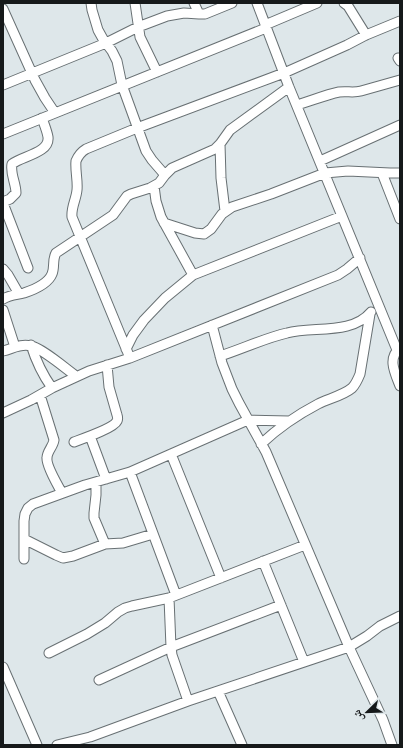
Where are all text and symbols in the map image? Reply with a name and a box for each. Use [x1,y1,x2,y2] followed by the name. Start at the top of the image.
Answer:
[347,692,387,732] north arrow
[350,707,367,724] text: ش

